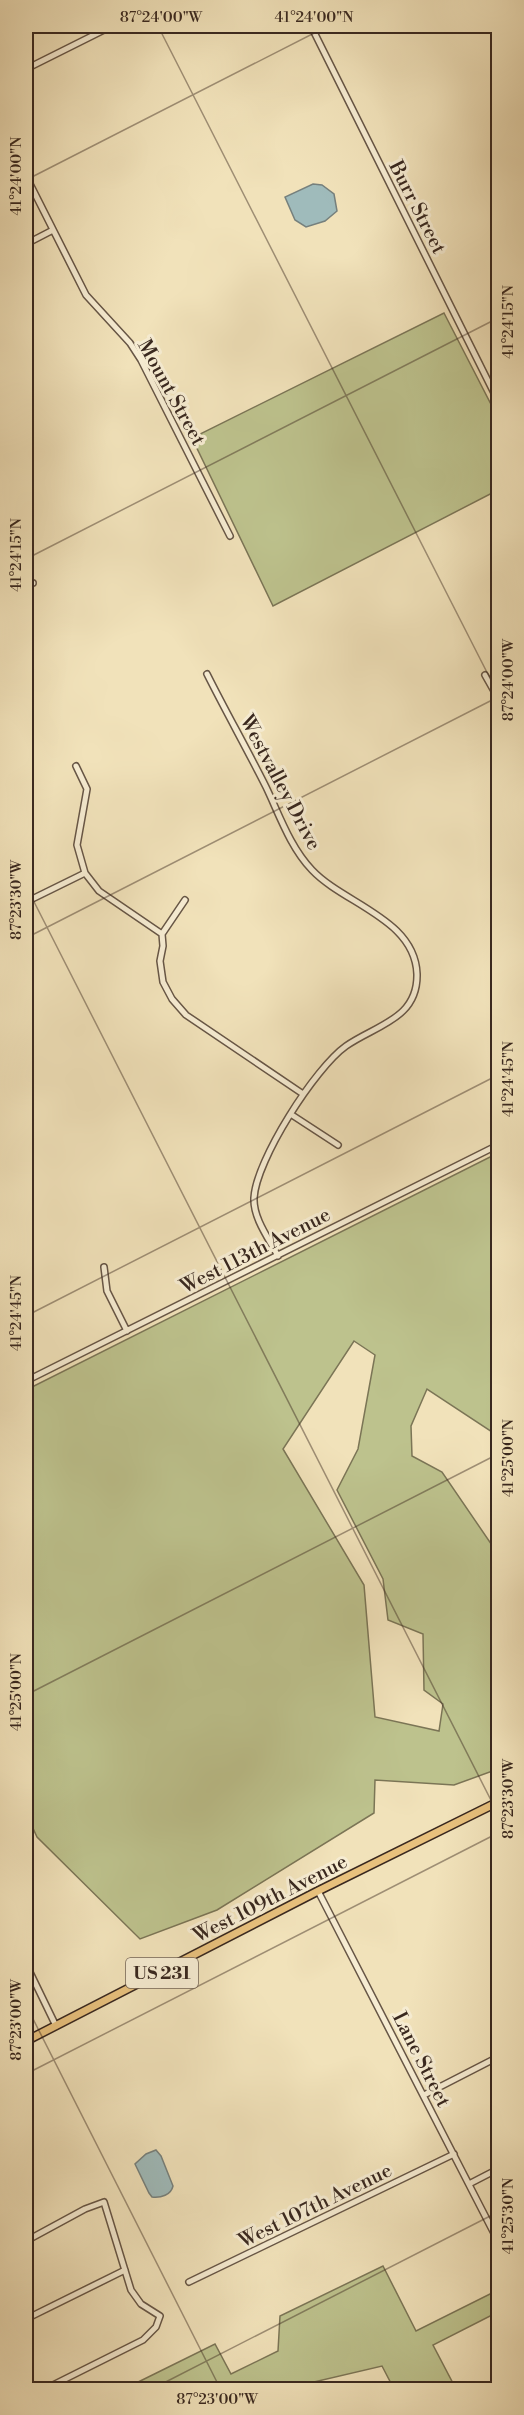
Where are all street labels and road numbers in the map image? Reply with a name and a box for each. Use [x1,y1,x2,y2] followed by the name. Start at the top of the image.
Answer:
[382,156,451,259] street label: Burr Street
[131,335,210,450] street label: Mount Street
[233,710,326,855] street label: Westvalley Drive
[175,1203,335,1300] street label: West 113th Avenue
[188,1850,352,1949] street label: West 109th Avenue
[126,1958,198,1988] road number: US 231
[386,2008,455,2112] street label: Lane Street
[234,2158,396,2255] street label: West 107th Avenue

